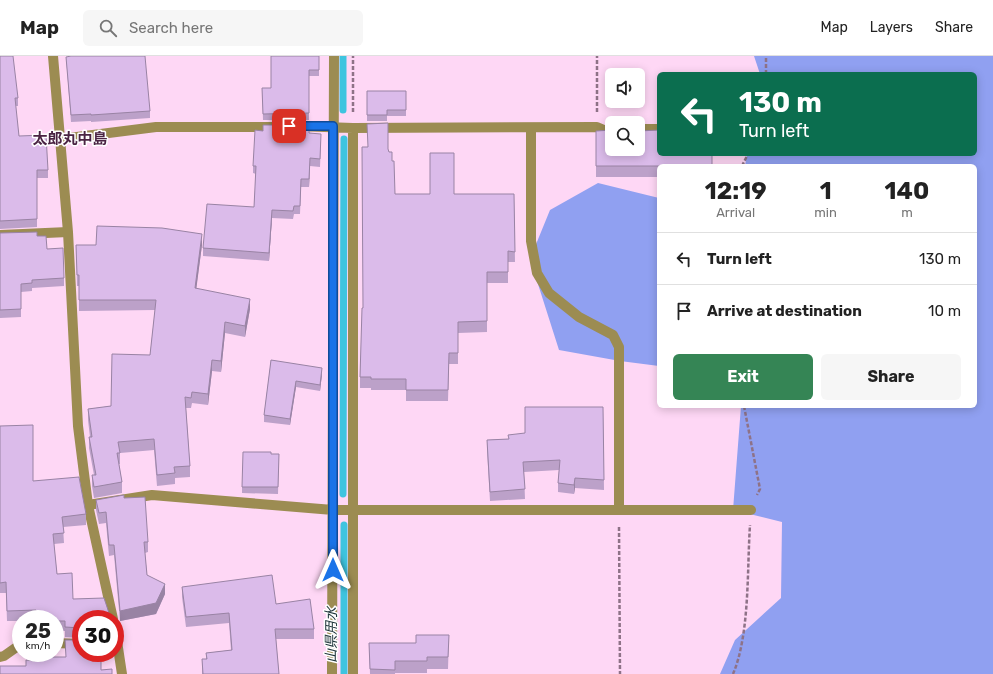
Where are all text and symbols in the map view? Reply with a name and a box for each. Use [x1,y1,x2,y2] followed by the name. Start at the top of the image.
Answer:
[83,10,363,46] search box
[20,16,59,39] text: Map
[97,17,119,39] icon: search
[129,19,213,37] text: Search here
[821,19,848,36] text: Map
[870,19,913,36] text: Layers
[935,19,973,36] text: Share
[605,68,645,156] map controls
[605,68,645,108] button: sound
[739,86,822,119] text: 130 m
[673,88,725,140] icon: left
[272,109,306,143] pin
[278,115,300,137] icon: arrive
[605,116,645,156] button: search
[739,120,809,142] text: Turn left
[32,130,108,148] district label: 太郎丸中島
[705,177,767,205] text: 12:19
[820,177,832,205] text: 1
[885,177,929,205] text: 140
[716,205,755,220] text: Arrival
[814,205,837,220] text: min
[901,205,913,220] text: m
[673,248,695,270] icon: left
[707,250,772,268] text: Turn left
[919,250,961,268] text: 130 m
[673,300,695,322] icon: arrive
[707,302,862,320] text: Arrive at destination
[928,302,961,320] text: 10 m
[673,354,813,400] button: Exit
[821,354,961,400] button: Share
[312,549,354,591] position arrow
[323,605,340,663] water label: 山県用水
[72,610,124,662] speed limit sign: 30
[25,619,51,643] text: 25
[26,640,50,652] text: km/h

